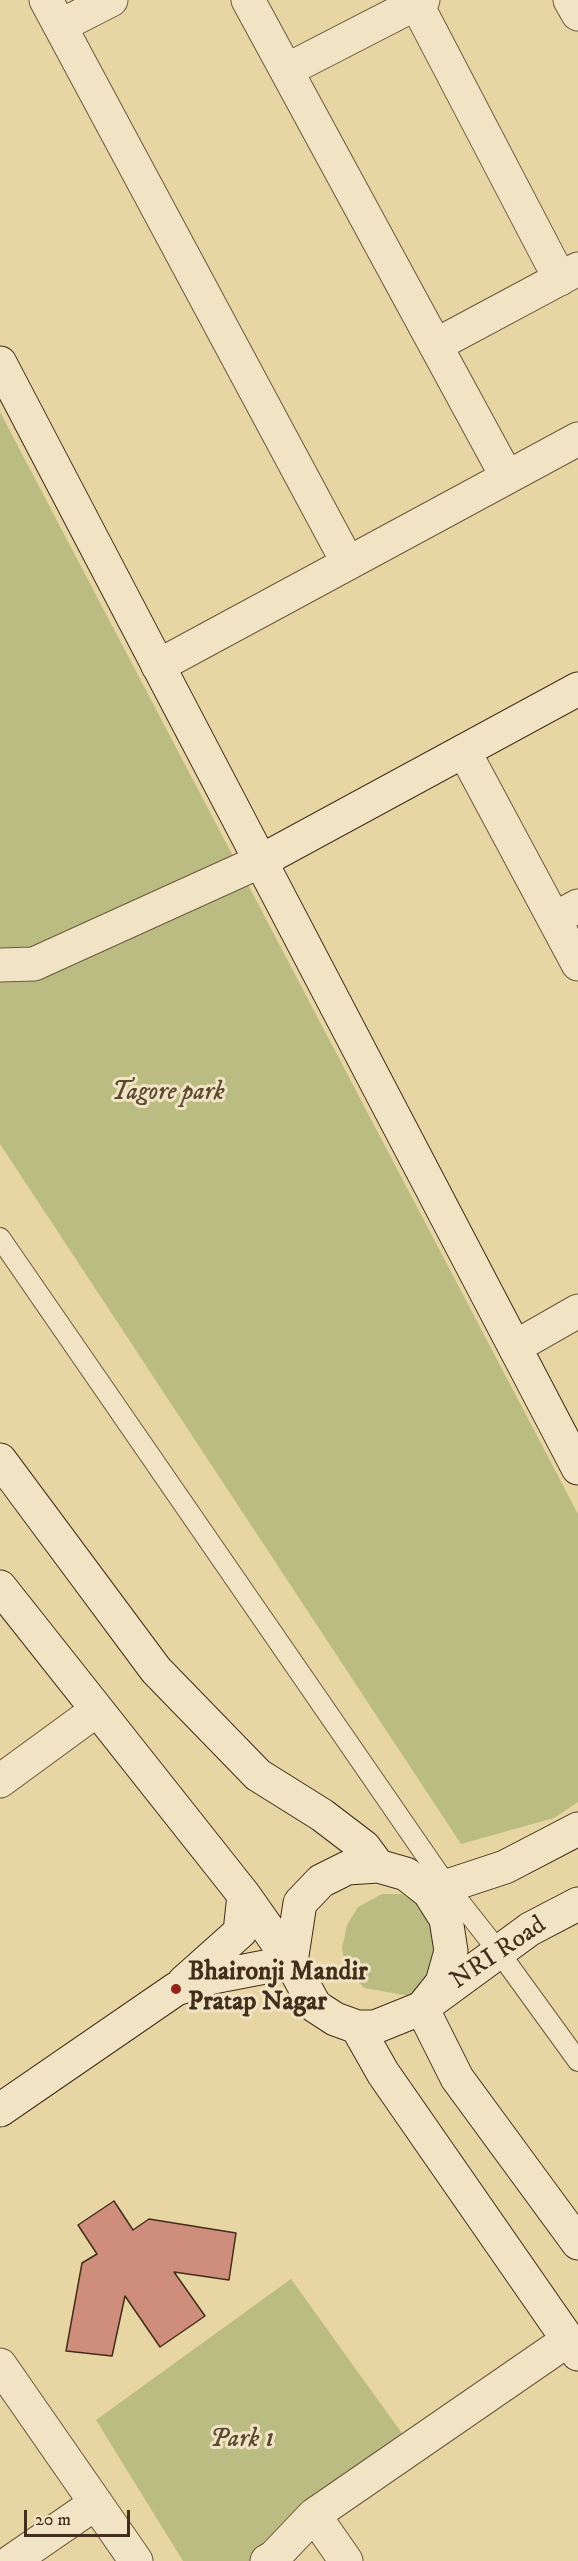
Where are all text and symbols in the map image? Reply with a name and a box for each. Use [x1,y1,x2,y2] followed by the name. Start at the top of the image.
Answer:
[111,1078,225,1110] park label: Tagore park
[445,1911,553,1997] street label: NRI Road
[188,1958,368,2020] place label: Bhaironji Mandir Pratap Nagar
[169,1982,183,1996] marker: Bhaironji Mandir Pratap Nagar
[210,2425,274,2457] park label: Park 1
[27,2498,134,2536] scale bar
[35,2509,71,2531] text: 20 m

